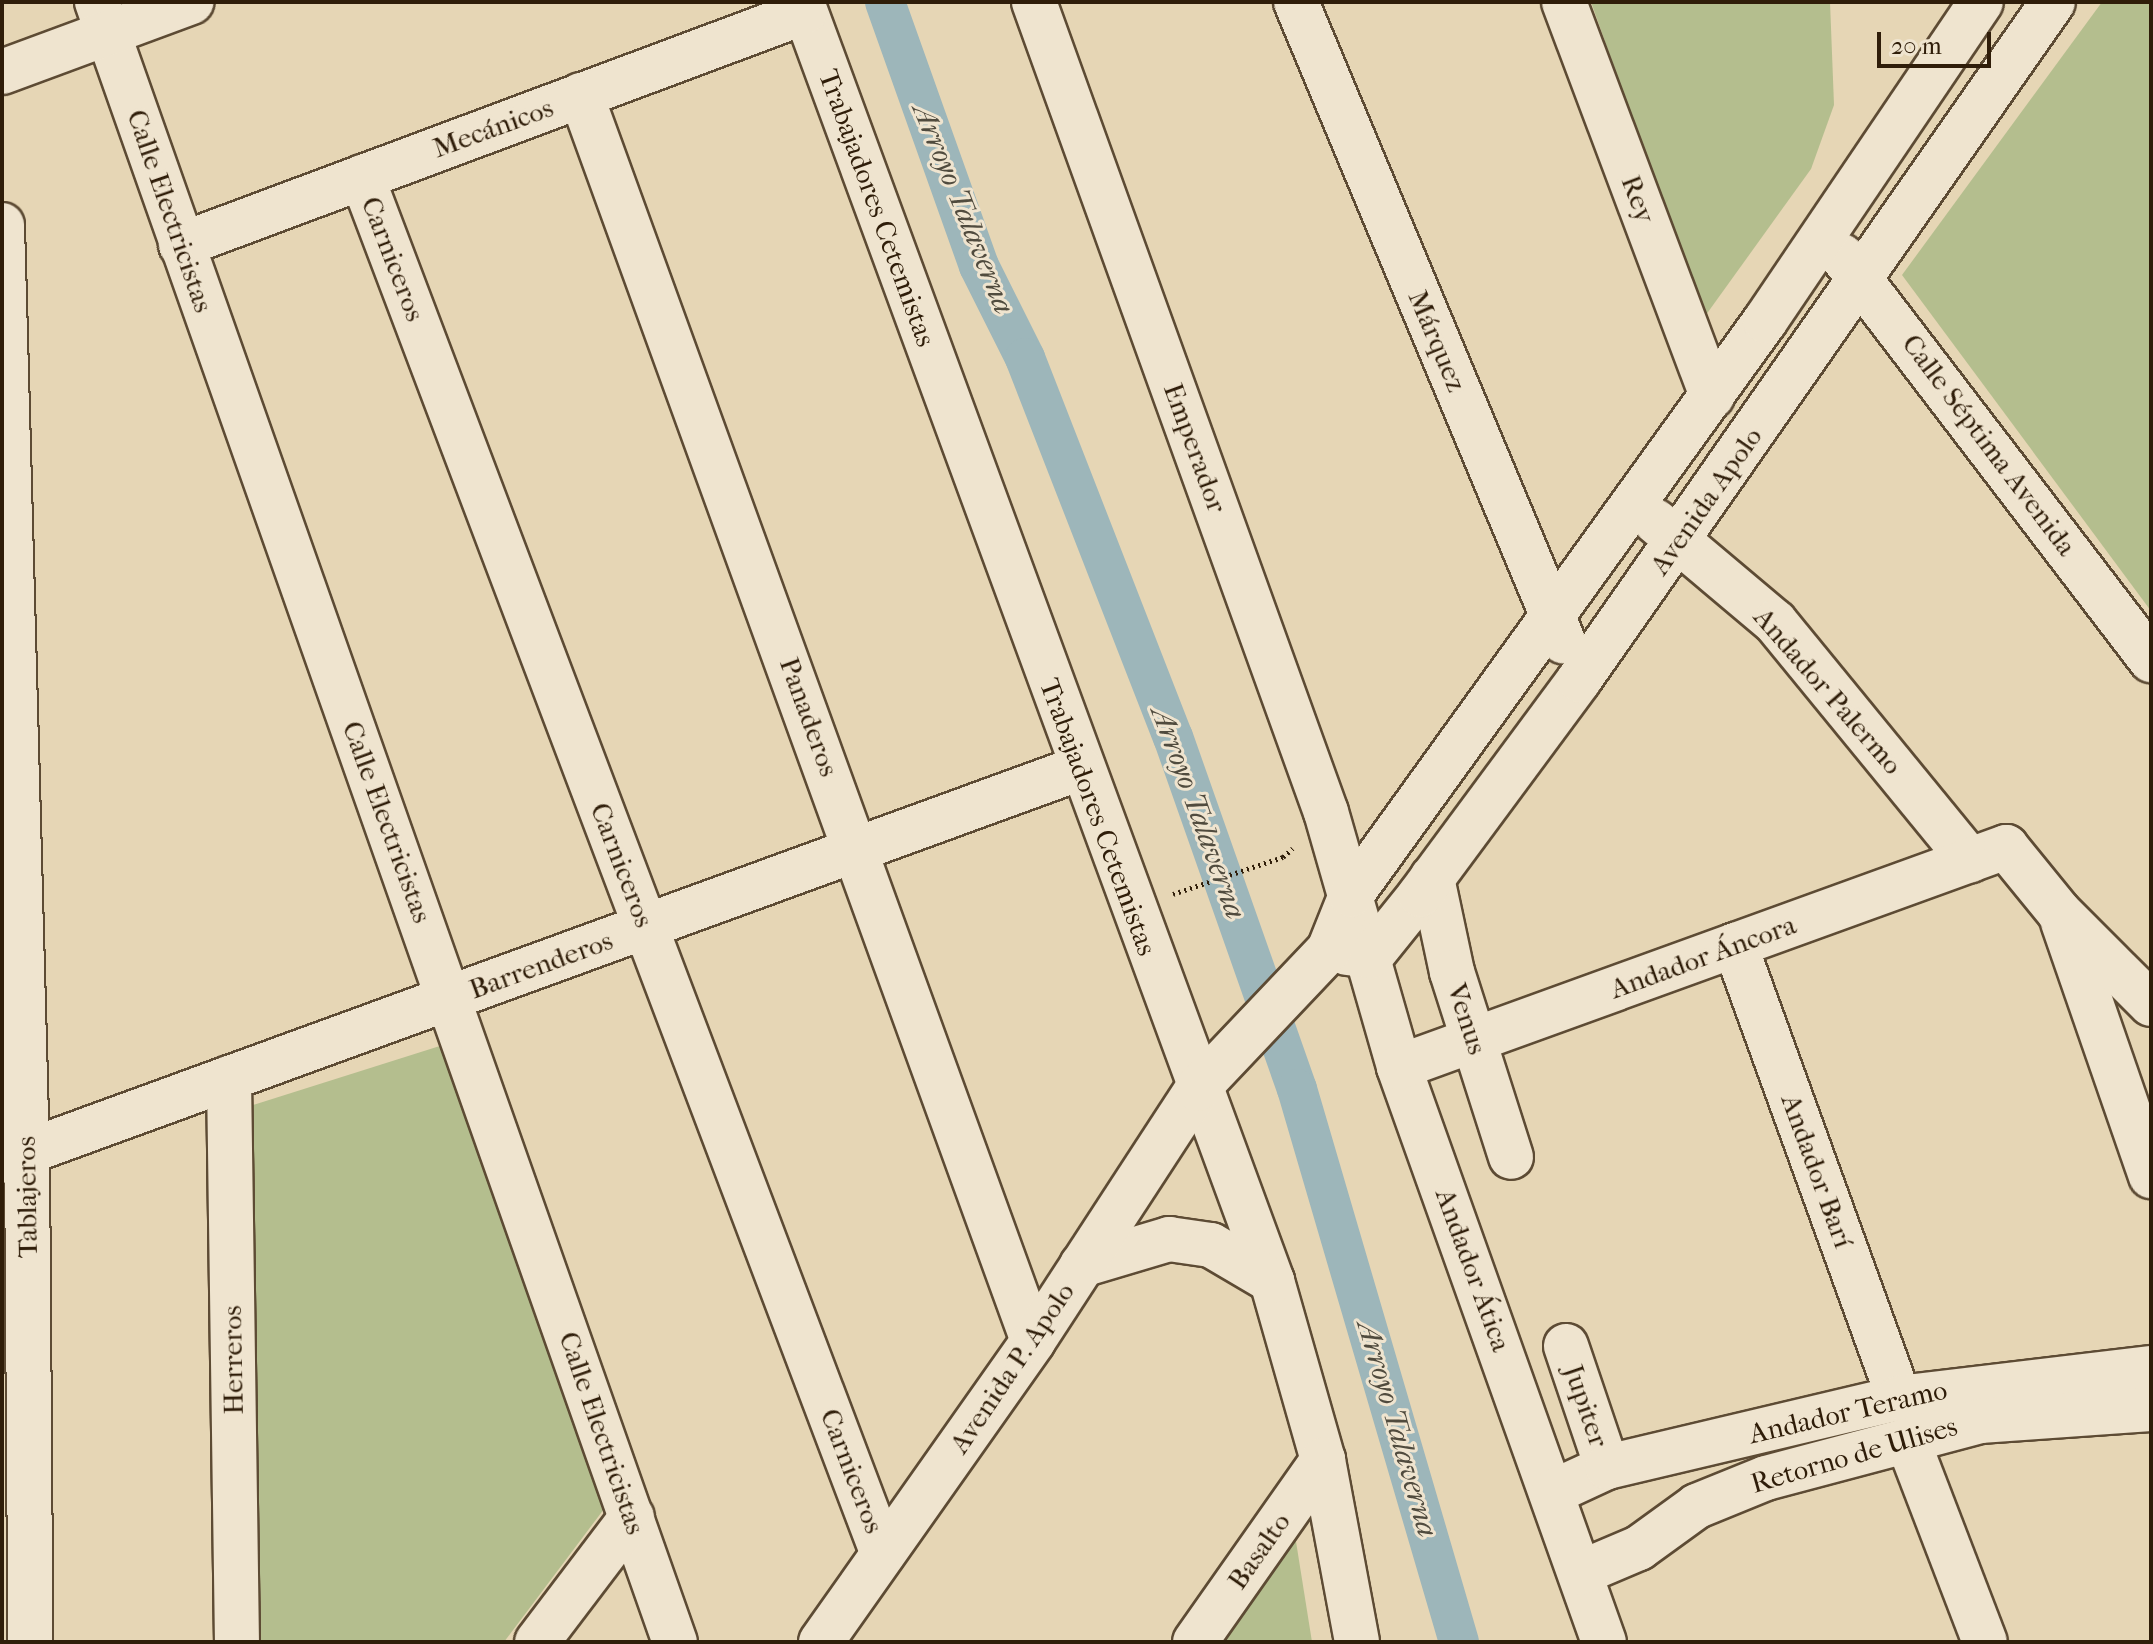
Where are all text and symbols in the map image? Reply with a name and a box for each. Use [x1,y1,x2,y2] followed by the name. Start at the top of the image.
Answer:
[1881,16,1995,66] scale bar
[1891,32,1942,60] text: 20 m
[811,65,943,351] street label: Trabajadores Cetemistas
[428,91,558,165] street label: Mecánicos
[905,99,1021,319] water label: Arroyo Talaverna
[120,105,220,317] street label: Calle Electricistas
[1614,170,1662,228] street label: Rey
[354,192,432,326] street label: Carniceros
[1401,285,1473,397] street label: Márquez
[1895,328,2083,562] street label: Calle Séptima Avenida
[1156,379,1234,517] street label: Emperador
[1643,421,1769,581] street label: Avenida Apolo
[1746,601,1910,781] street label: Andador Palermo
[772,653,846,781] street label: Panaderos
[1032,674,1164,960] street label: Trabajadores Cetemistas
[1143,702,1253,924] water label: Arroyo Talaverna
[335,717,439,927] street label: Calle Electricistas
[583,798,661,932] street label: Carniceros
[1606,908,1800,1006] street label: Andador Áncora
[465,924,617,1006] street label: Barrenderos
[1440,979,1494,1059] street label: Venus
[1774,1090,1860,1252] street label: Andador Barí
[9,1136,45,1258] street label: Tablajeros
[1428,1184,1518,1356] street label: Andador Ática
[942,1276,1082,1460] street label: Avenida P. Apolo
[215,1305,251,1415] street label: Herreros
[1349,1317,1445,1541] water label: Arroyo Talaverna
[552,1327,652,1539] street label: Calle Electricistas
[1556,1360,1616,1452] street label: Jupiter
[1746,1373,1950,1451] street label: Andador Teramo
[813,1404,891,1538] street label: Carniceros
[1747,1409,1961,1501] street label: Retorno de Ulises
[1221,1506,1297,1596] street label: Basalto

